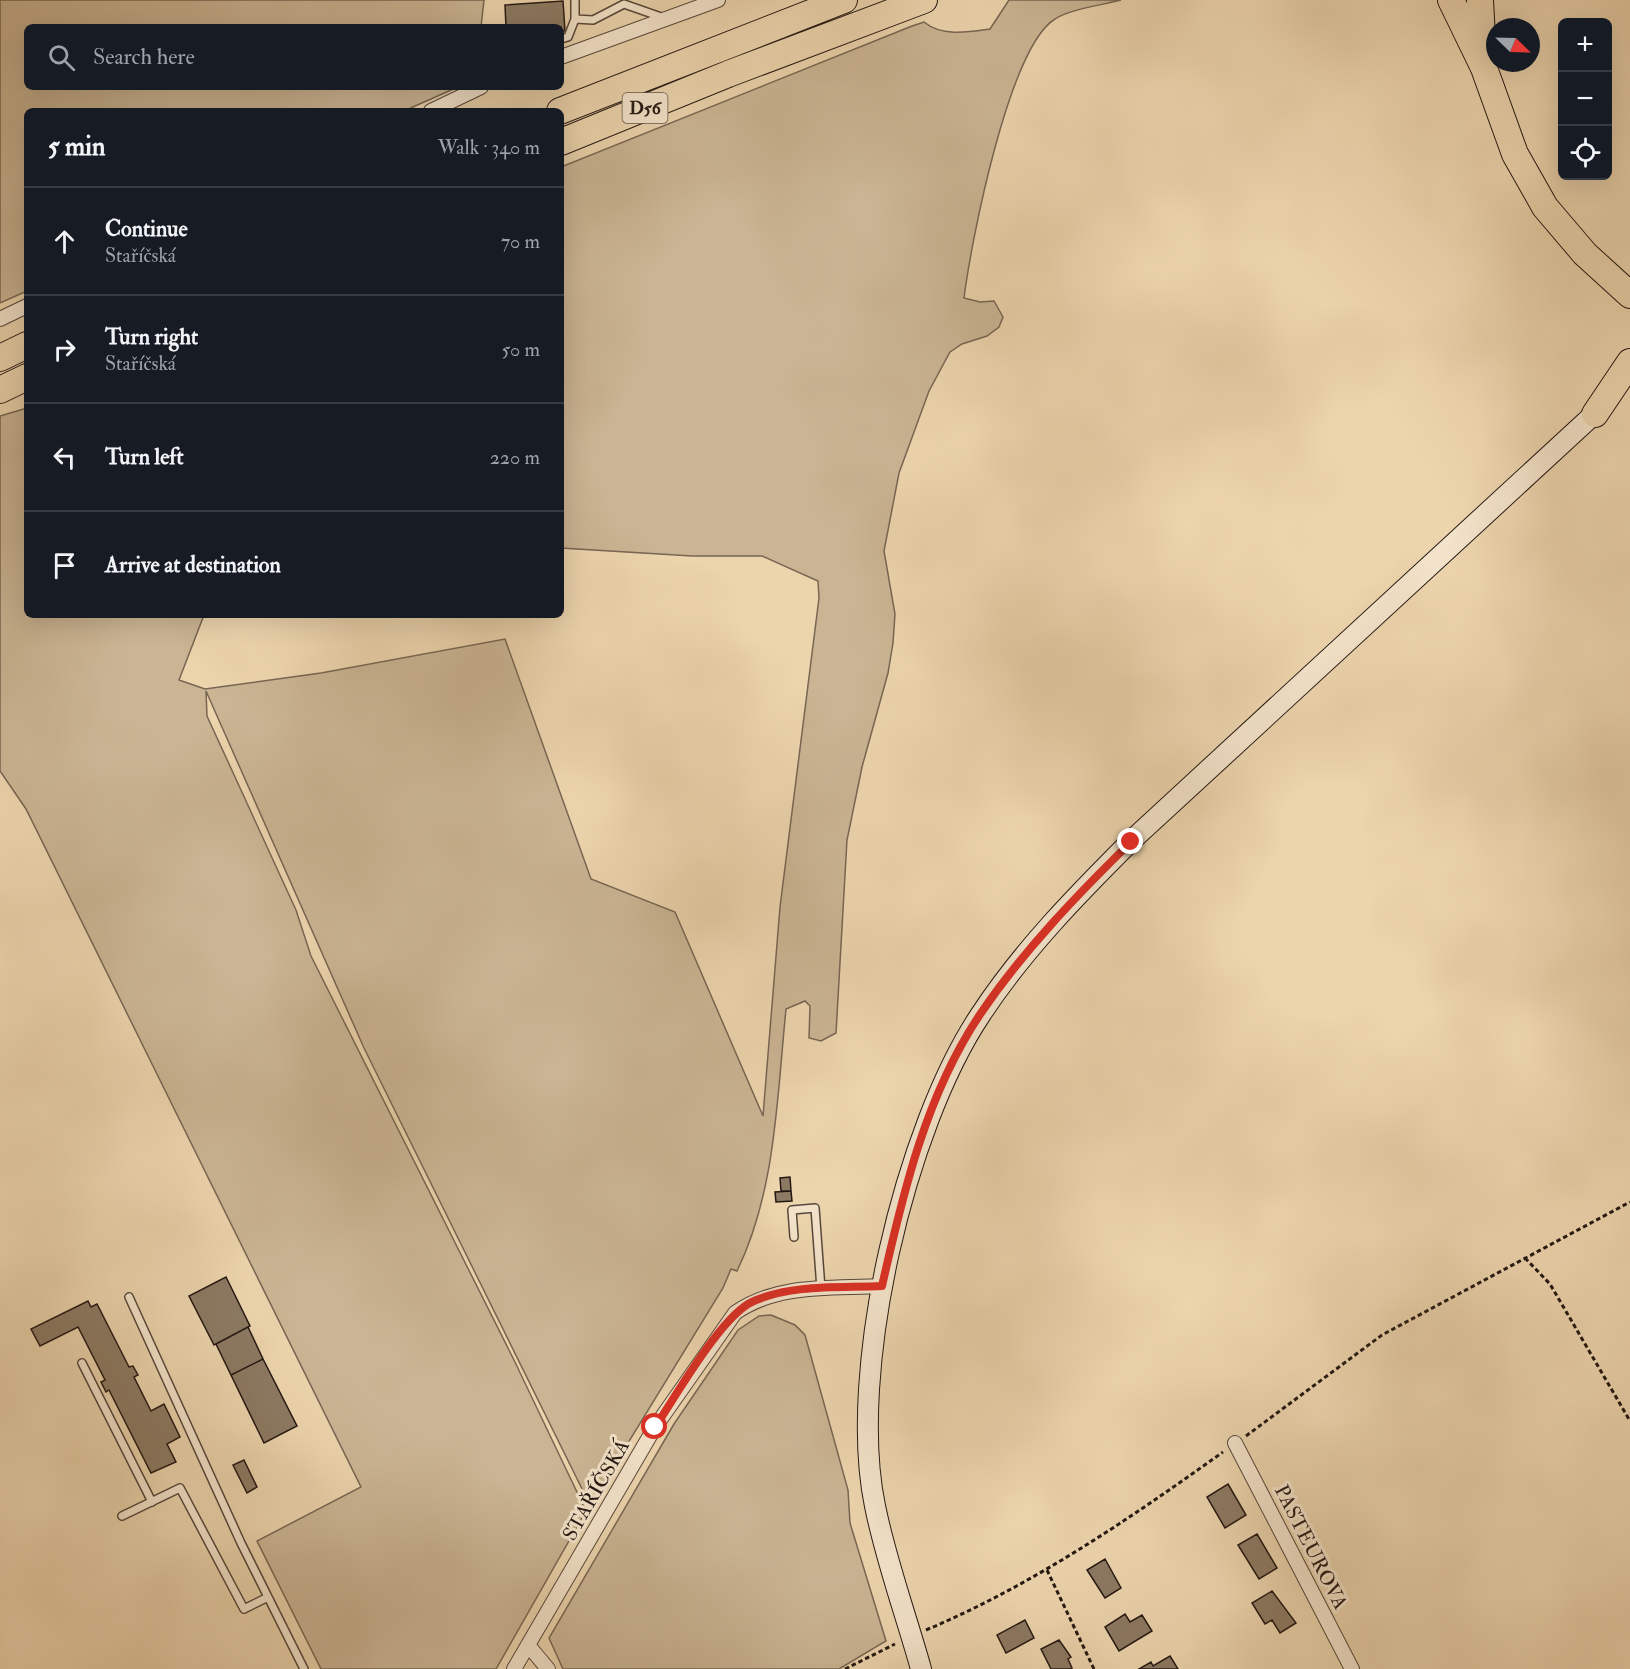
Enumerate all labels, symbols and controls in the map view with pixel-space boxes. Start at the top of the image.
north arrow [1486,18,1540,72]
map controls [1558,18,1612,180]
button: + [1558,18,1612,72]
search box [24,24,564,90]
icon: search [45,41,78,74]
text: Search here [93,43,195,71]
button: − [1558,72,1612,126]
road number: D56 [622,93,668,123]
button: locate [1558,126,1612,180]
text: 5 min [48,131,105,163]
text: Walk · 340 m [438,135,540,160]
text: Continue [105,215,188,243]
icon: ahead [48,225,81,258]
text: 70 m [501,229,540,254]
text: Staříčská [105,243,176,268]
text: Turn right [105,323,198,351]
icon: right [48,333,81,366]
text: 50 m [501,337,540,362]
text: Staříčská [105,351,176,376]
icon: left [48,441,81,474]
text: Turn left [105,443,184,471]
text: 220 m [490,445,540,470]
icon: arrive [48,549,81,582]
text: Arrive at destination [105,551,281,579]
route end [1117,828,1143,854]
route start [641,1413,667,1439]
street label: STAŘÍČSKÁ [556,1434,635,1545]
street label: PASTEUROVA [1269,1481,1353,1614]

